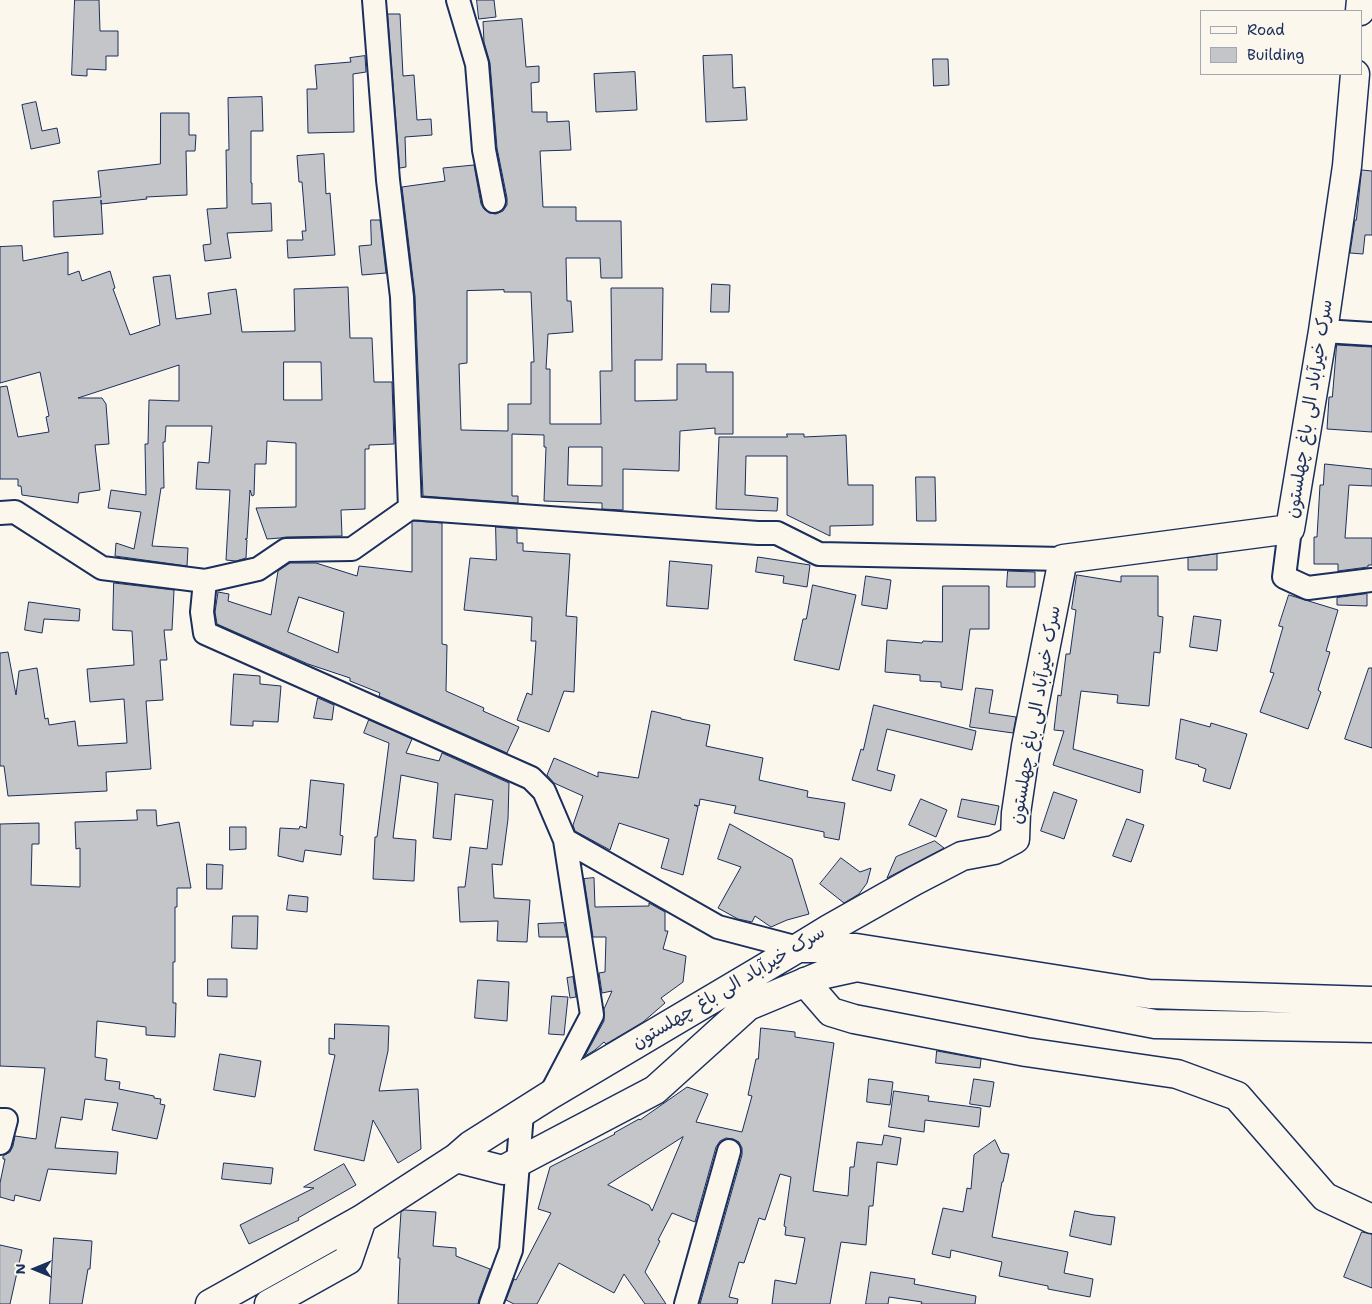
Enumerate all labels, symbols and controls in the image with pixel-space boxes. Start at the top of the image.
legend [1200,10,1362,75]
text: Road [1247,20,1285,40]
text: Building [1247,45,1304,65]
street label: سرک خیرآباد الی باغ چهلستون [1282,298,1338,520]
street label: سرک خیرآباد الی باغ چهلستون [1006,604,1066,826]
street label: سرک خیرآباد الی باغ چهلستون [629,922,829,1054]
north arrow [10,1244,60,1294]
text: N [11,1263,29,1275]

